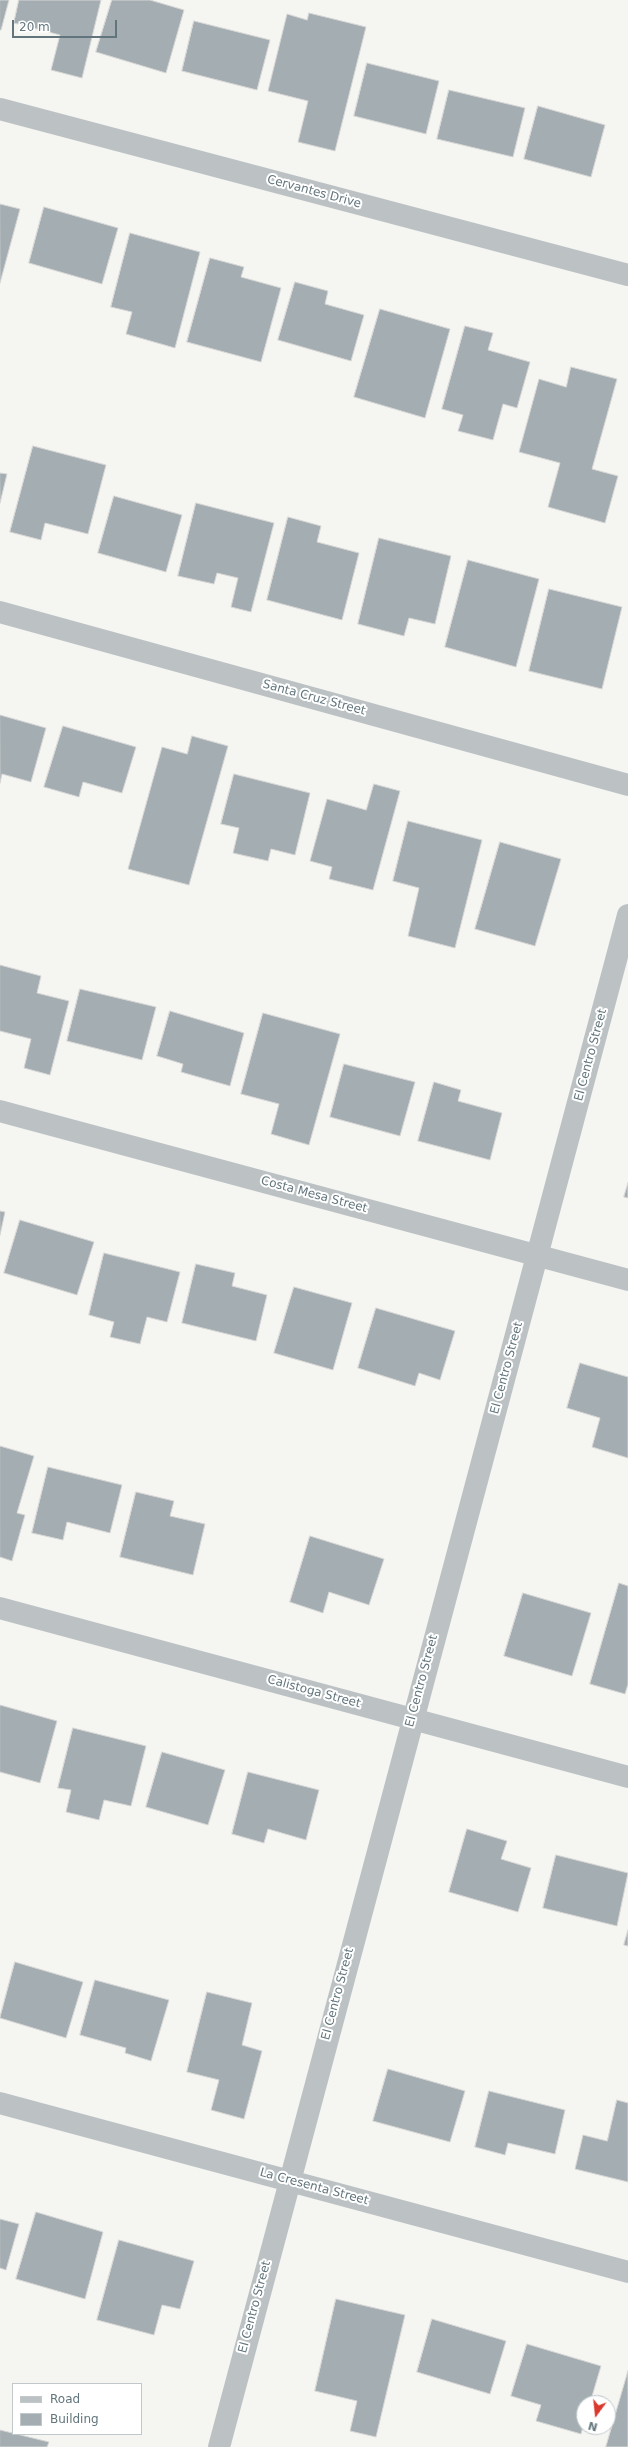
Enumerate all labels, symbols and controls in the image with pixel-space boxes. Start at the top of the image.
scale bar [14,12,119,38]
text: 20 m [19,20,50,34]
street label: Cervantes Drive [265,173,363,211]
street label: Santa Cruz Street [261,677,367,719]
street label: El Centro Street [572,1007,610,1103]
street label: Costa Mesa Street [259,1174,369,1216]
street label: El Centro Street [488,1320,526,1416]
street label: El Centro Street [403,1633,441,1729]
street label: Calistoga Street [266,1673,362,1711]
street label: El Centro Street [319,1946,357,2042]
street label: La Cresenta Street [258,2166,370,2208]
street label: El Centro Street [236,2259,274,2355]
legend [12,2383,142,2435]
text: Road [50,2392,80,2406]
north arrow [576,2395,616,2435]
text: Building [50,2412,99,2426]
text: N [587,2419,599,2434]

